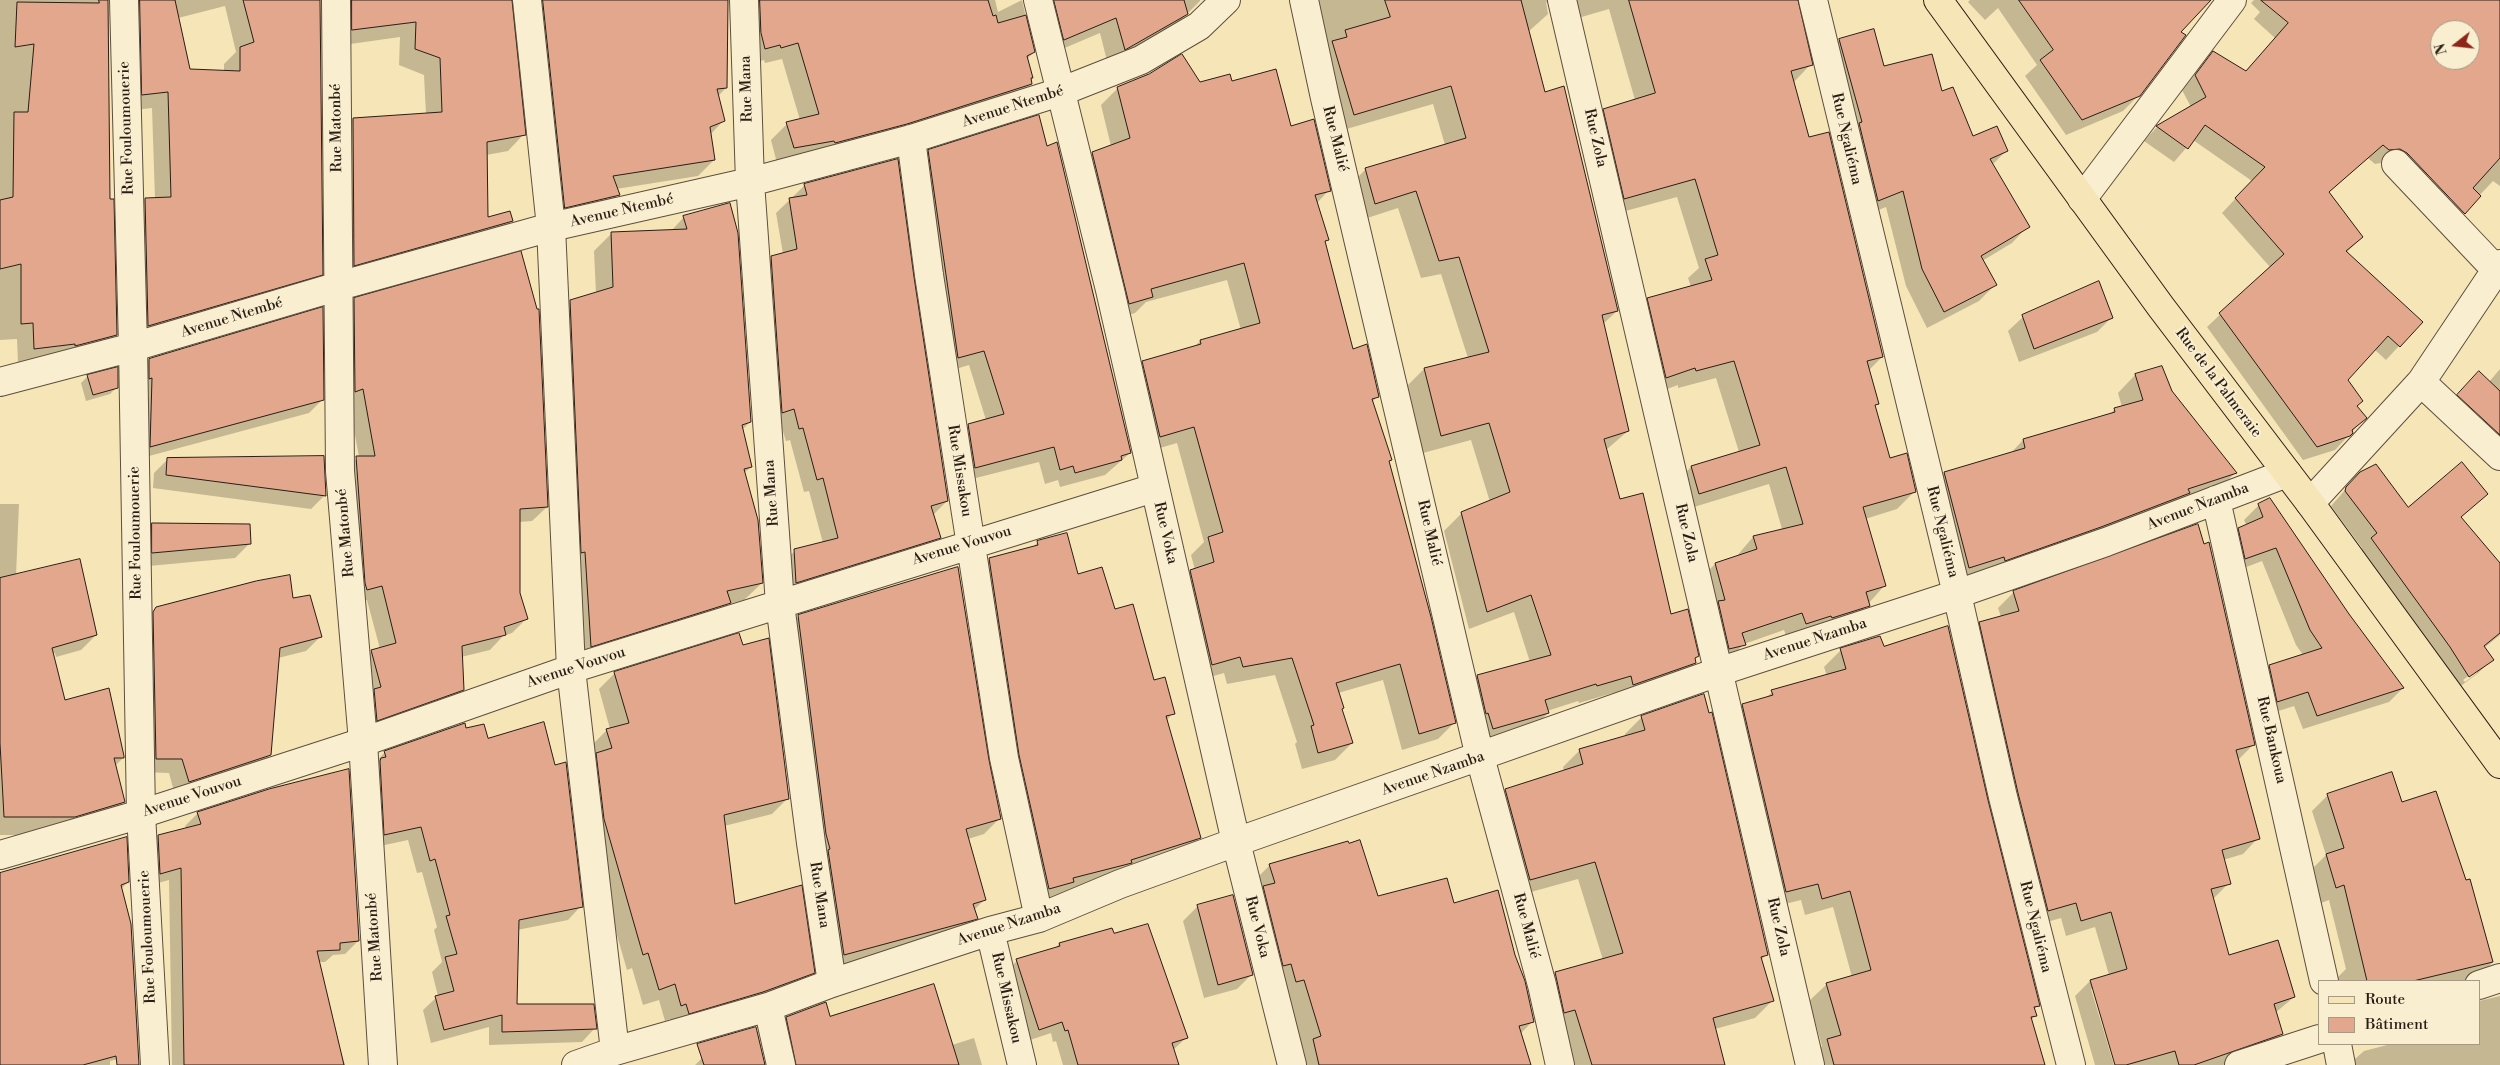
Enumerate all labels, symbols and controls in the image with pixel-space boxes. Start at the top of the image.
north arrow [2430,20,2480,70]
text: N [2431,41,2452,57]
street label: Rue Mana [737,55,757,123]
street label: Rue Fouloumouerie [116,61,138,195]
street label: Avenue Ntembé [960,82,1066,132]
street label: Rue Matonbé [327,83,347,173]
street label: Rue Ngaliéma [1827,91,1865,187]
street label: Rue Malié [1318,104,1352,174]
street label: Rue Zola [1580,107,1610,169]
street label: Avenue Ntembé [568,190,676,232]
street label: Avenue Ntembé [179,294,285,342]
street label: Rue de la Palmeraie [2171,325,2265,441]
street label: Rue Missakou [943,424,975,518]
street label: Rue Mana [761,459,783,527]
street label: Rue Fouloumouerie [126,466,146,600]
street label: Avenue Nzamba [2144,479,2252,535]
street label: Rue Ngaliéma [1922,484,1962,580]
street label: Rue Matonbé [333,488,359,578]
street label: Rue Malié [1413,498,1445,568]
street label: Rue Voka [1149,500,1181,566]
street label: Rue Zola [1671,502,1701,564]
street label: Avenue Vouvou [910,522,1014,570]
street label: Avenue Nzamba [1761,615,1869,665]
street label: Avenue Vouvou [524,644,628,692]
street label: Rue Bankoua [2252,695,2290,785]
street label: Avenue Nzamba [1379,748,1487,800]
street label: Avenue Vouvou [140,773,244,821]
street label: Rue Mana [805,861,833,929]
street label: Rue Fouloumouerie [136,870,160,1004]
street label: Rue Ngaliéma [2015,879,2055,975]
street label: Rue Malié [1509,891,1543,961]
street label: Rue Matonbé [363,892,387,982]
street label: Rue Voka [1241,894,1273,960]
street label: Rue Zola [1763,896,1793,958]
street label: Avenue Nzamba [955,900,1063,950]
street label: Rue Missakou [987,951,1025,1045]
legend [2318,980,2480,1045]
text: Route [2365,990,2405,1009]
text: Bâtiment [2365,1015,2428,1034]

